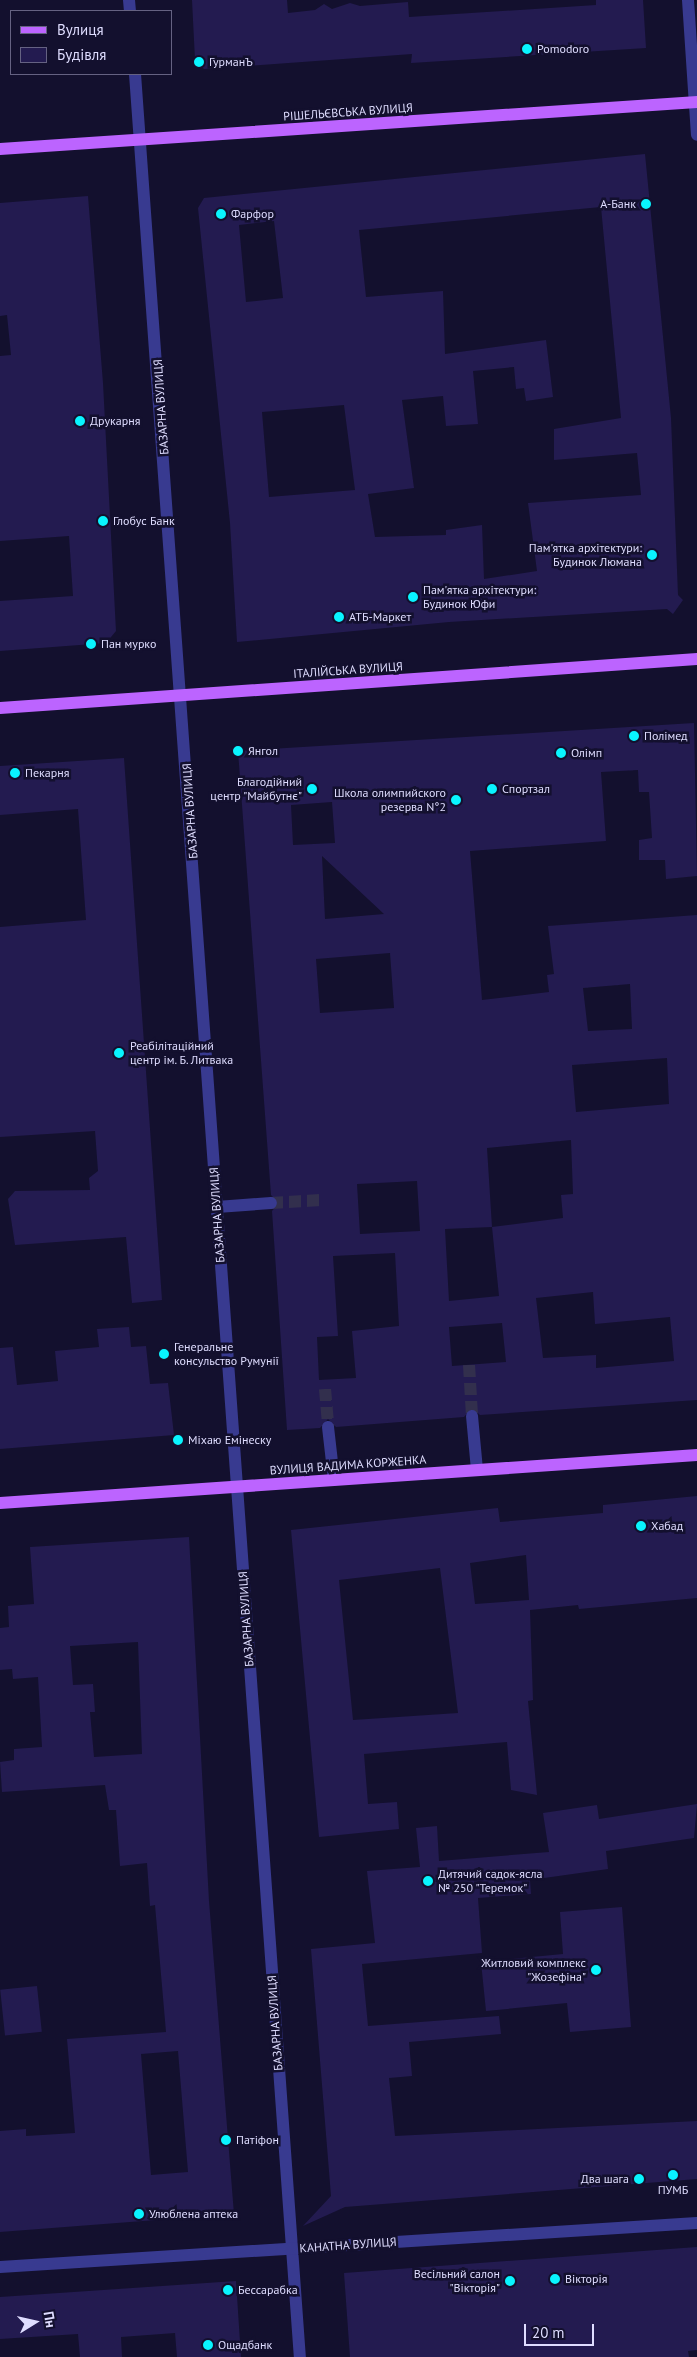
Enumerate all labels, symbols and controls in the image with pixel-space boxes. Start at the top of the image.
legend [10,10,172,75]
text: Вулиця [57,20,104,39]
place label: Pomodoro [537,42,589,56]
marker: Pomodoro [521,43,533,55]
text: Будівля [57,45,106,64]
place label: ГурманЪ [209,55,253,69]
marker: ГурманЪ [193,56,205,68]
street label: РІШЕЛЬЄВСЬКА ВУЛИЦЯ [283,100,413,124]
place label: А-Банк [600,197,636,211]
marker: А-Банк [640,198,652,210]
place label: Фарфор [231,207,274,221]
marker: Фарфор [215,208,227,220]
street label: БАЗАРНА ВУЛИЦЯ [150,359,172,455]
place label: Друкарня [90,414,140,428]
marker: Друкарня [74,415,86,427]
place label: Глобус Банк [113,514,175,528]
marker: Глобус Банк [97,515,109,527]
place label: Пам'ятка архітектури: Будинок Люмана [529,541,642,569]
marker: Пам'ятка архітектури: Будинок Люмана [646,549,658,561]
place label: Пам'ятка архітектури: Будинок Юфи [423,583,536,611]
marker: Пам'ятка архітектури: Будинок Юфи [407,591,419,603]
place label: АТБ-Маркет [349,610,411,624]
marker: АТБ-Маркет [333,611,345,623]
place label: Пан мурко [101,637,156,651]
marker: Пан мурко [85,638,97,650]
street label: ІТАЛІЙСЬКА ВУЛИЦЯ [292,659,404,681]
place label: Полімед [644,729,688,743]
marker: Полімед [628,730,640,742]
place label: Янгол [248,744,278,758]
marker: Янгол [232,745,244,757]
place label: Олімп [571,746,602,760]
marker: Олімп [555,747,567,759]
street label: БАЗАРНА ВУЛИЦЯ [179,763,201,859]
place label: Пекарня [25,766,69,780]
marker: Пекарня [9,767,21,779]
place label: Благодійний центр "Майбутнє" [210,775,302,803]
place label: Спортзал [502,782,550,796]
marker: Благодійний центр "Майбутнє" [306,783,318,795]
marker: Спортзал [486,783,498,795]
place label: Школа олимпийского резерва N°2 [334,786,446,814]
marker: Школа олимпийского резерва N°2 [450,794,462,806]
place label: Реабілітаційний центр ім. Б. Литвака [130,1039,235,1067]
marker: Реабілітаційний центр ім. Б. Литвака [112,1046,126,1060]
street label: БАЗАРНА ВУЛИЦЯ [206,1167,228,1263]
place label: Генеральне консульство Румунії [174,1340,279,1368]
marker: Генеральне консульство Румунії [158,1348,170,1360]
place label: Міхаю Емінеску [188,1433,271,1447]
marker: Міхаю Емінеску [172,1434,184,1446]
street label: ВУЛИЦЯ ВАДИМА КОРЖЕНКА [269,1452,427,1478]
place label: Хабад [651,1519,683,1533]
marker: Хабад [635,1520,647,1532]
street label: БАЗАРНА ВУЛИЦЯ [235,1571,257,1667]
place label: Дитячий садок-ясла № 250 "Теремок" [438,1867,542,1895]
marker: Дитячий садок-ясла № 250 "Теремок" [422,1875,434,1887]
place label: Житловий комплекс "Жозефіна" [481,1956,586,1984]
marker: Житловий комплекс "Жозефіна" [590,1964,602,1976]
street label: БАЗАРНА ВУЛИЦЯ [264,1975,286,2071]
place label: Патiфон [236,2133,279,2147]
marker: Патiфон [220,2134,232,2146]
marker: ПУМБ [667,2169,679,2181]
place label: Два шага [581,2172,629,2186]
marker: Два шага [633,2173,645,2185]
place label: ПУМБ [658,2183,688,2197]
place label: Улюблена аптека [149,2207,238,2221]
marker: Улюблена аптека [133,2208,145,2220]
street label: КАНАТНА ВУЛИЦЯ [299,2234,397,2256]
place label: Весільний салон "Вікторія" [414,2267,500,2295]
place label: Вікторія [565,2272,607,2286]
marker: Вікторія [549,2273,561,2285]
marker: Весільний салон "Вікторія" [504,2275,516,2287]
place label: Бессарабка [238,2283,298,2297]
marker: Бессарабка [222,2284,234,2296]
north arrow [10,2297,60,2347]
text: Пн [39,2310,60,2329]
scale bar [527,2314,597,2346]
text: 20 m [532,2323,565,2342]
place label: Ощадбанк [218,2338,272,2352]
marker: Ощадбанк [202,2339,214,2351]

